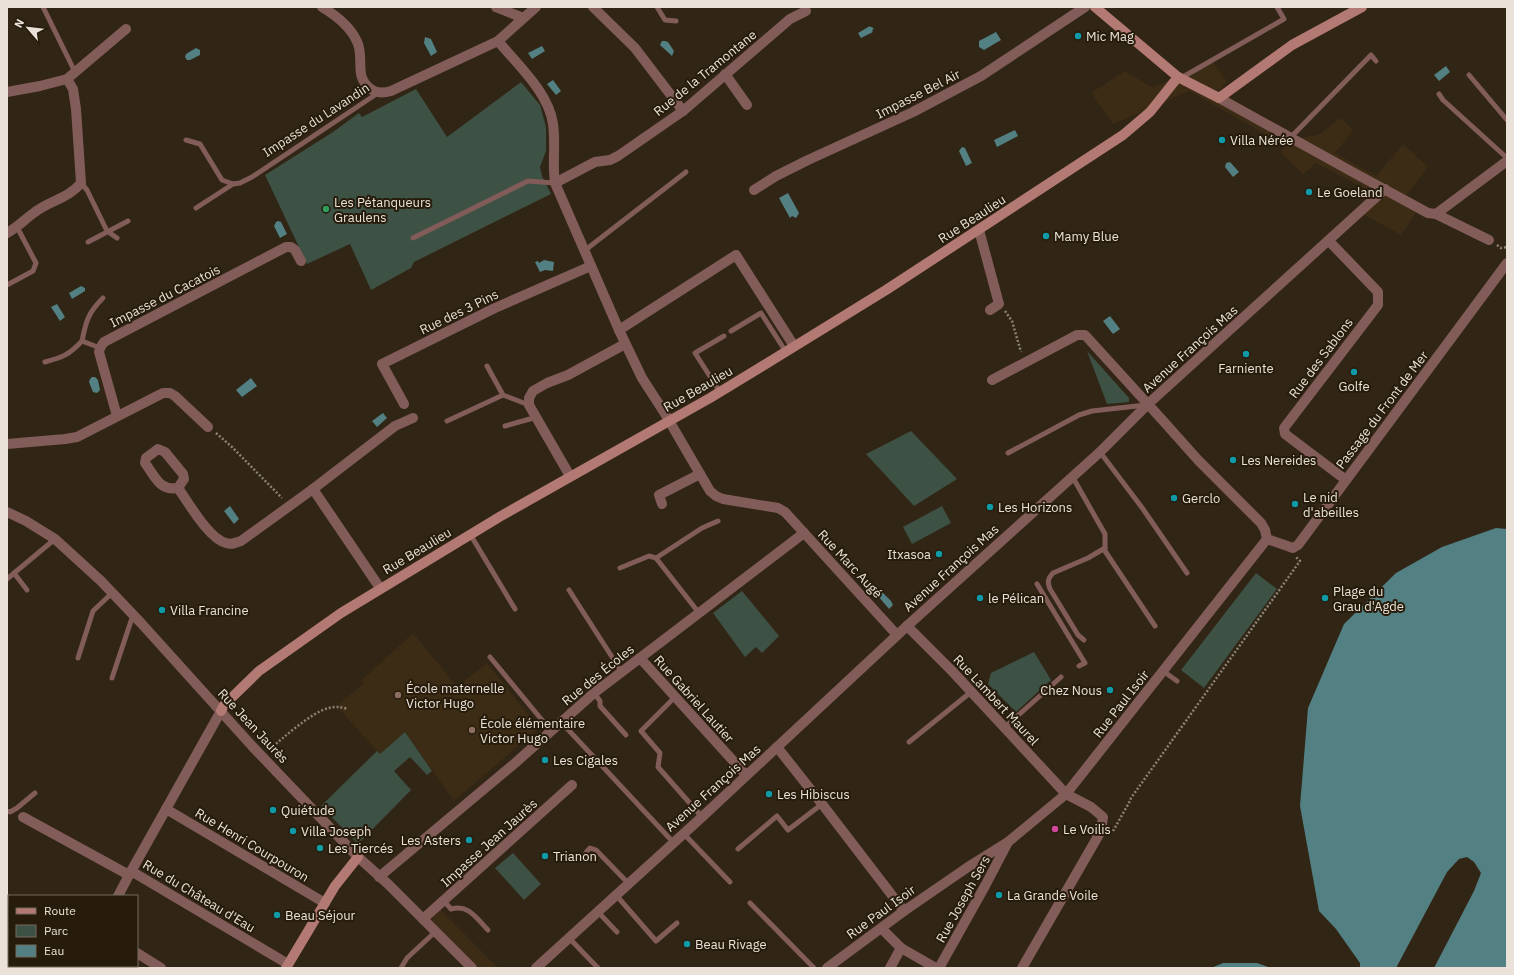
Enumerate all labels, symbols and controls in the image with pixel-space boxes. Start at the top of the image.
north arrow [8,8,48,48]
text: N [11,16,27,30]
street label: Rue de la Tramontane [650,26,760,120]
place label: Mic Mag [1086,28,1134,45]
marker: Mic Mag [1073,31,1083,41]
street label: Impasse Bel Air [873,65,963,123]
street label: Impasse du Lavandin [259,79,373,161]
place label: Villa Nérée [1230,132,1294,149]
marker: Villa Nérée [1217,135,1227,145]
place label: Le Goeland [1317,184,1382,201]
marker: Le Goeland [1304,187,1314,197]
street label: Rue Beaulieu [935,191,1009,247]
place label: Les Pétanqueurs Graulens [334,194,431,226]
marker: Les Pétanqueurs Graulens [321,204,331,214]
place label: Mamy Blue [1054,228,1119,245]
marker: Mamy Blue [1041,231,1051,241]
street label: Impasse du Cacatois [107,261,223,331]
street label: Rue des 3 Pins [417,286,501,338]
street label: Avenue François Mas [1139,302,1241,396]
street label: Rue des Sablons [1285,314,1357,402]
street label: Passage du Front de Mer [1332,347,1432,472]
marker: Farniente [1241,349,1251,359]
place label: Farniente [1218,360,1274,377]
street label: Rue Beaulieu [660,362,736,416]
marker: Golfe [1349,367,1359,377]
place label: Golfe [1338,378,1370,395]
place label: Les Nereides [1241,452,1316,469]
marker: Les Nereides [1228,455,1238,465]
place label: Le nid d'abeilles [1303,489,1359,521]
place label: Gerclo [1182,490,1220,507]
marker: Gerclo [1169,493,1179,503]
place label: Les Horizons [998,499,1072,516]
marker: Le nid d'abeilles [1290,499,1300,509]
marker: Les Horizons [985,502,995,512]
street label: Avenue François Mas [900,521,1002,615]
street label: Rue Beaulieu [380,524,454,578]
street label: Rue Marc Augé [814,526,886,602]
place label: Itxasoa [887,546,931,563]
marker: Itxasoa [934,549,944,559]
place label: Plage du Grau d'Agde [1333,583,1404,615]
place label: le Pélican [988,590,1044,607]
marker: le Pélican [975,593,985,603]
marker: Plage du Grau d'Agde [1320,593,1330,603]
place label: Villa Francine [170,602,249,619]
marker: Villa Francine [157,605,167,615]
street label: Rue des Écoles [558,641,638,709]
street label: Rue Lambert Maurel [950,651,1043,749]
street label: Rue Gabriel Lautier [650,652,738,746]
street label: Rue Paul Isoir [1089,667,1153,741]
place label: École maternelle Victor Hugo [406,680,504,712]
place label: Chez Nous [1040,682,1102,699]
street label: Rue Jean Jaurès [214,685,292,767]
marker: Chez Nous [1105,685,1115,695]
marker: École maternelle Victor Hugo [393,690,403,700]
place label: École élémentaire Victor Hugo [480,715,585,747]
marker: École élémentaire Victor Hugo [467,725,477,735]
street label: Avenue François Mas [662,741,764,835]
place label: Les Cigales [553,752,618,769]
marker: Les Cigales [540,755,550,765]
place label: Les Hibiscus [777,786,850,803]
marker: Les Hibiscus [764,789,774,799]
street label: Impasse Jean Jaurès [437,795,541,891]
place label: Quiétude [281,802,335,819]
street label: Rue Henri Courpouron [192,804,312,886]
marker: Quiétude [268,805,278,815]
place label: Le Voilis [1063,821,1111,838]
place label: Villa Joseph [301,823,372,840]
marker: Le Voilis [1050,824,1060,834]
marker: Villa Joseph [288,826,298,836]
place label: Les Asters [401,832,461,849]
marker: Les Asters [464,835,474,845]
place label: Les Tiercés [328,840,393,857]
marker: Les Tiercés [315,843,325,853]
place label: Trianon [553,848,597,865]
marker: Trianon [540,851,550,861]
street label: Rue Joseph Sers [932,852,994,946]
street label: Rue du Château d'Eau [140,856,258,936]
street label: Rue Paul Isoir [843,881,919,943]
place label: La Grande Voile [1007,887,1098,904]
marker: La Grande Voile [994,890,1004,900]
legend [8,895,138,967]
text: Route [44,903,76,918]
place label: Beau Séjour [285,907,356,924]
marker: Beau Séjour [272,910,282,920]
text: Parc [44,923,68,938]
place label: Beau Rivage [695,936,767,953]
marker: Beau Rivage [682,939,692,949]
text: Eau [44,943,64,958]

